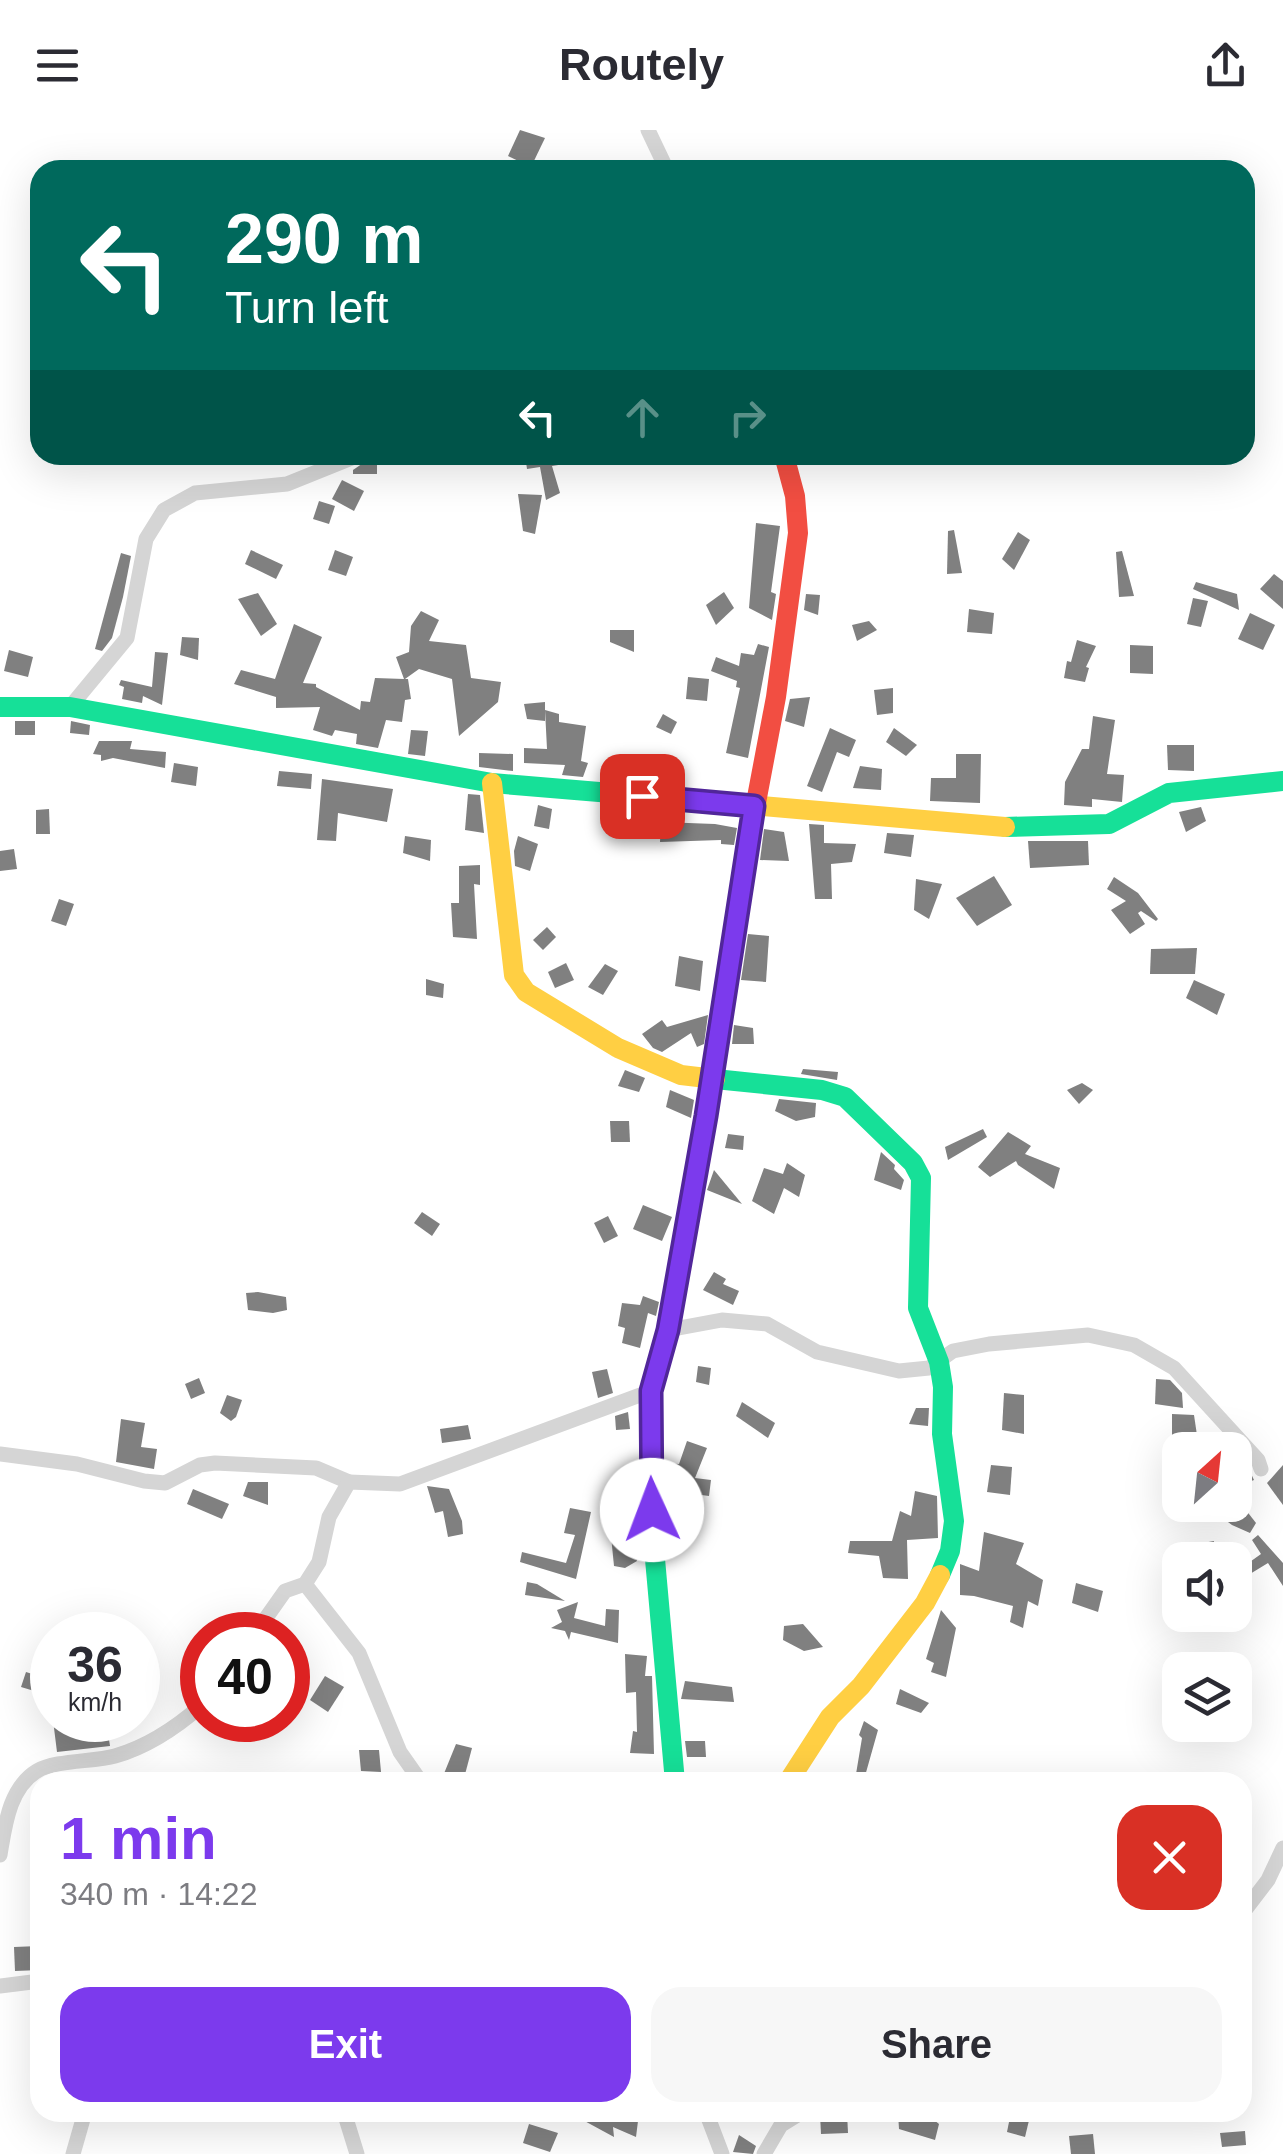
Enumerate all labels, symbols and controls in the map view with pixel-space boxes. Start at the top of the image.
icon: menu [30,38,85,93]
icon: share [1198,38,1253,93]
text: Routely [559,39,724,90]
icon: left [60,200,190,330]
text: 290 m [225,200,423,278]
text: Turn left [225,282,388,333]
icon: left [510,390,565,445]
icon: ahead [615,390,670,445]
icon: right [720,390,775,445]
pin [600,754,685,839]
icon: arrive [615,769,670,824]
north arrow [1162,1432,1252,1522]
map controls [1162,1432,1252,1742]
position arrow [600,1458,704,1562]
button: sound [1162,1542,1252,1632]
speed limit sign: 40 [180,1612,310,1742]
text: 36 [67,1637,123,1693]
button: layers [1162,1652,1252,1742]
text: km/h [68,1688,122,1716]
text: 1 min [60,1805,217,1872]
button: close [1117,1805,1222,1910]
text: 340 m · 14:22 [60,1876,257,1912]
button: Exit [60,1987,631,2102]
button: Share [651,1987,1222,2102]

